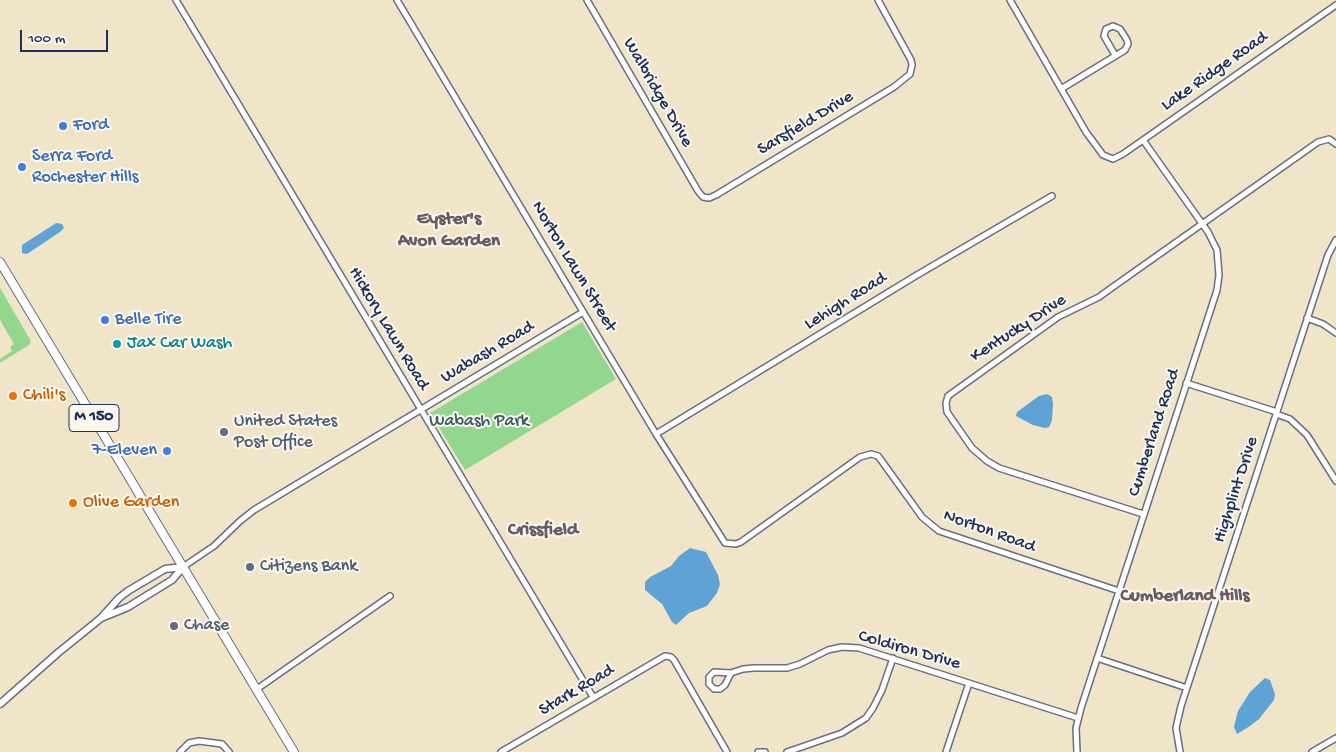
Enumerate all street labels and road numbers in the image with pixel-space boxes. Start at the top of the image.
street label: Lake Ridge Road [1158,27,1272,117]
street label: Walbridge Drive [617,35,697,151]
street label: Sarsfield Drive [754,87,858,161]
street label: Norton Lawn Street [526,198,620,336]
street label: Hickory Lawn Road [343,264,433,394]
street label: Lehigh Road [801,268,891,336]
street label: Kentucky Drive [967,290,1071,368]
street label: Wabash Road [438,317,538,389]
street label: Cumberland Road [1124,367,1186,499]
road number: M 150 [69,404,119,432]
street label: Highplint Drive [1210,434,1264,546]
street label: Norton Road [940,505,1038,559]
street label: Coldiron Drive [855,626,963,676]
street label: Stark Road [536,660,618,722]

